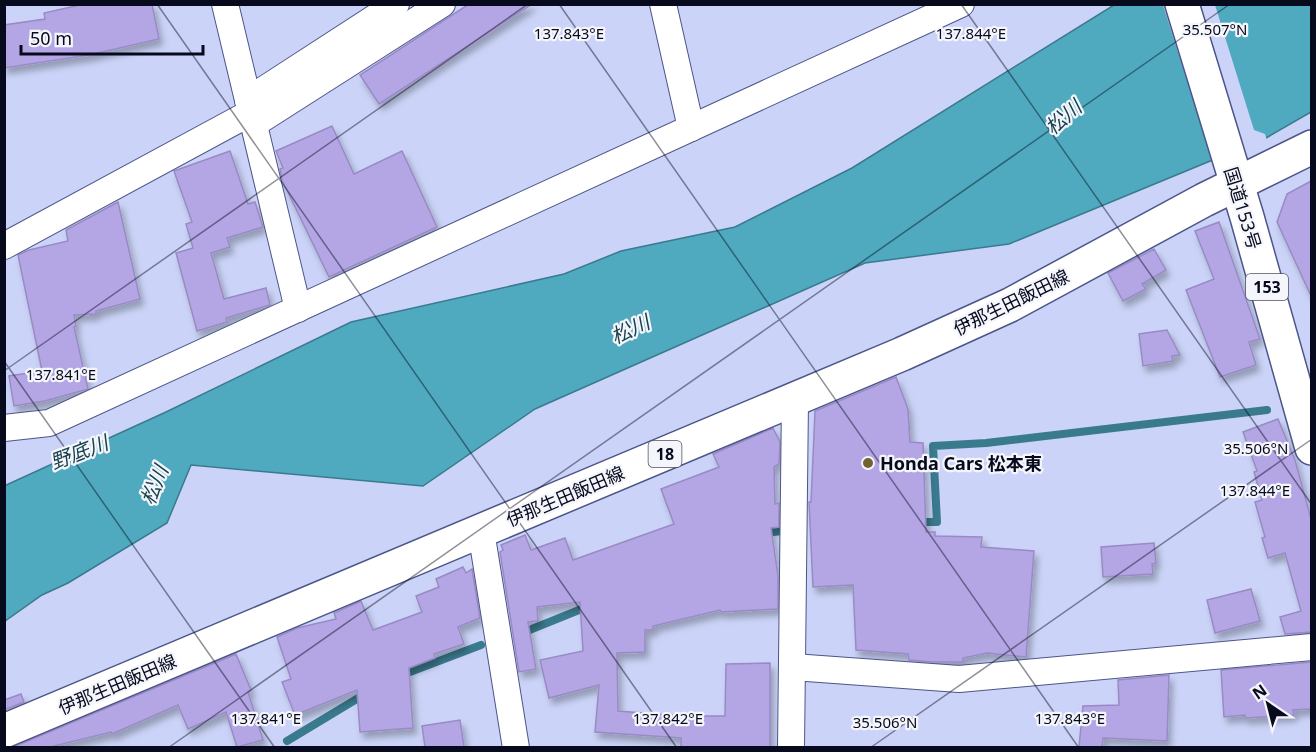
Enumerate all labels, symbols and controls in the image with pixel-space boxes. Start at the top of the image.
scale bar [21,18,202,56]
text: 35.507°N [1183,19,1247,39]
text: 137.843°E [534,23,604,43]
text: 137.844°E [936,23,1006,43]
text: 50 m [30,26,72,50]
water label: 松川 [1039,92,1088,140]
street label: 国道153号 [1219,164,1267,252]
street label: 伊那生田飯田線 [949,264,1073,340]
road number: 153 [1246,274,1288,300]
water label: 松川 [606,307,656,350]
text: 137.841°E [26,364,96,384]
water label: 野底川 [46,428,114,475]
text: 35.506°N [1224,438,1288,458]
road number: 18 [648,441,682,467]
place label: Honda Cars 松本東 [880,451,1042,475]
marker: Honda Cars 松本東 [861,456,875,470]
water label: 松川 [134,460,175,509]
street label: 伊那生田飯田線 [502,460,628,532]
text: 137.844°E [1220,480,1290,500]
street label: 伊那生田飯田線 [54,648,180,720]
north arrow [1238,674,1298,734]
text: N [1248,679,1271,704]
text: 137.841°E [231,708,301,728]
text: 137.842°E [633,708,703,728]
text: 137.843°E [1035,708,1105,728]
text: 35.506°N [853,712,917,732]

